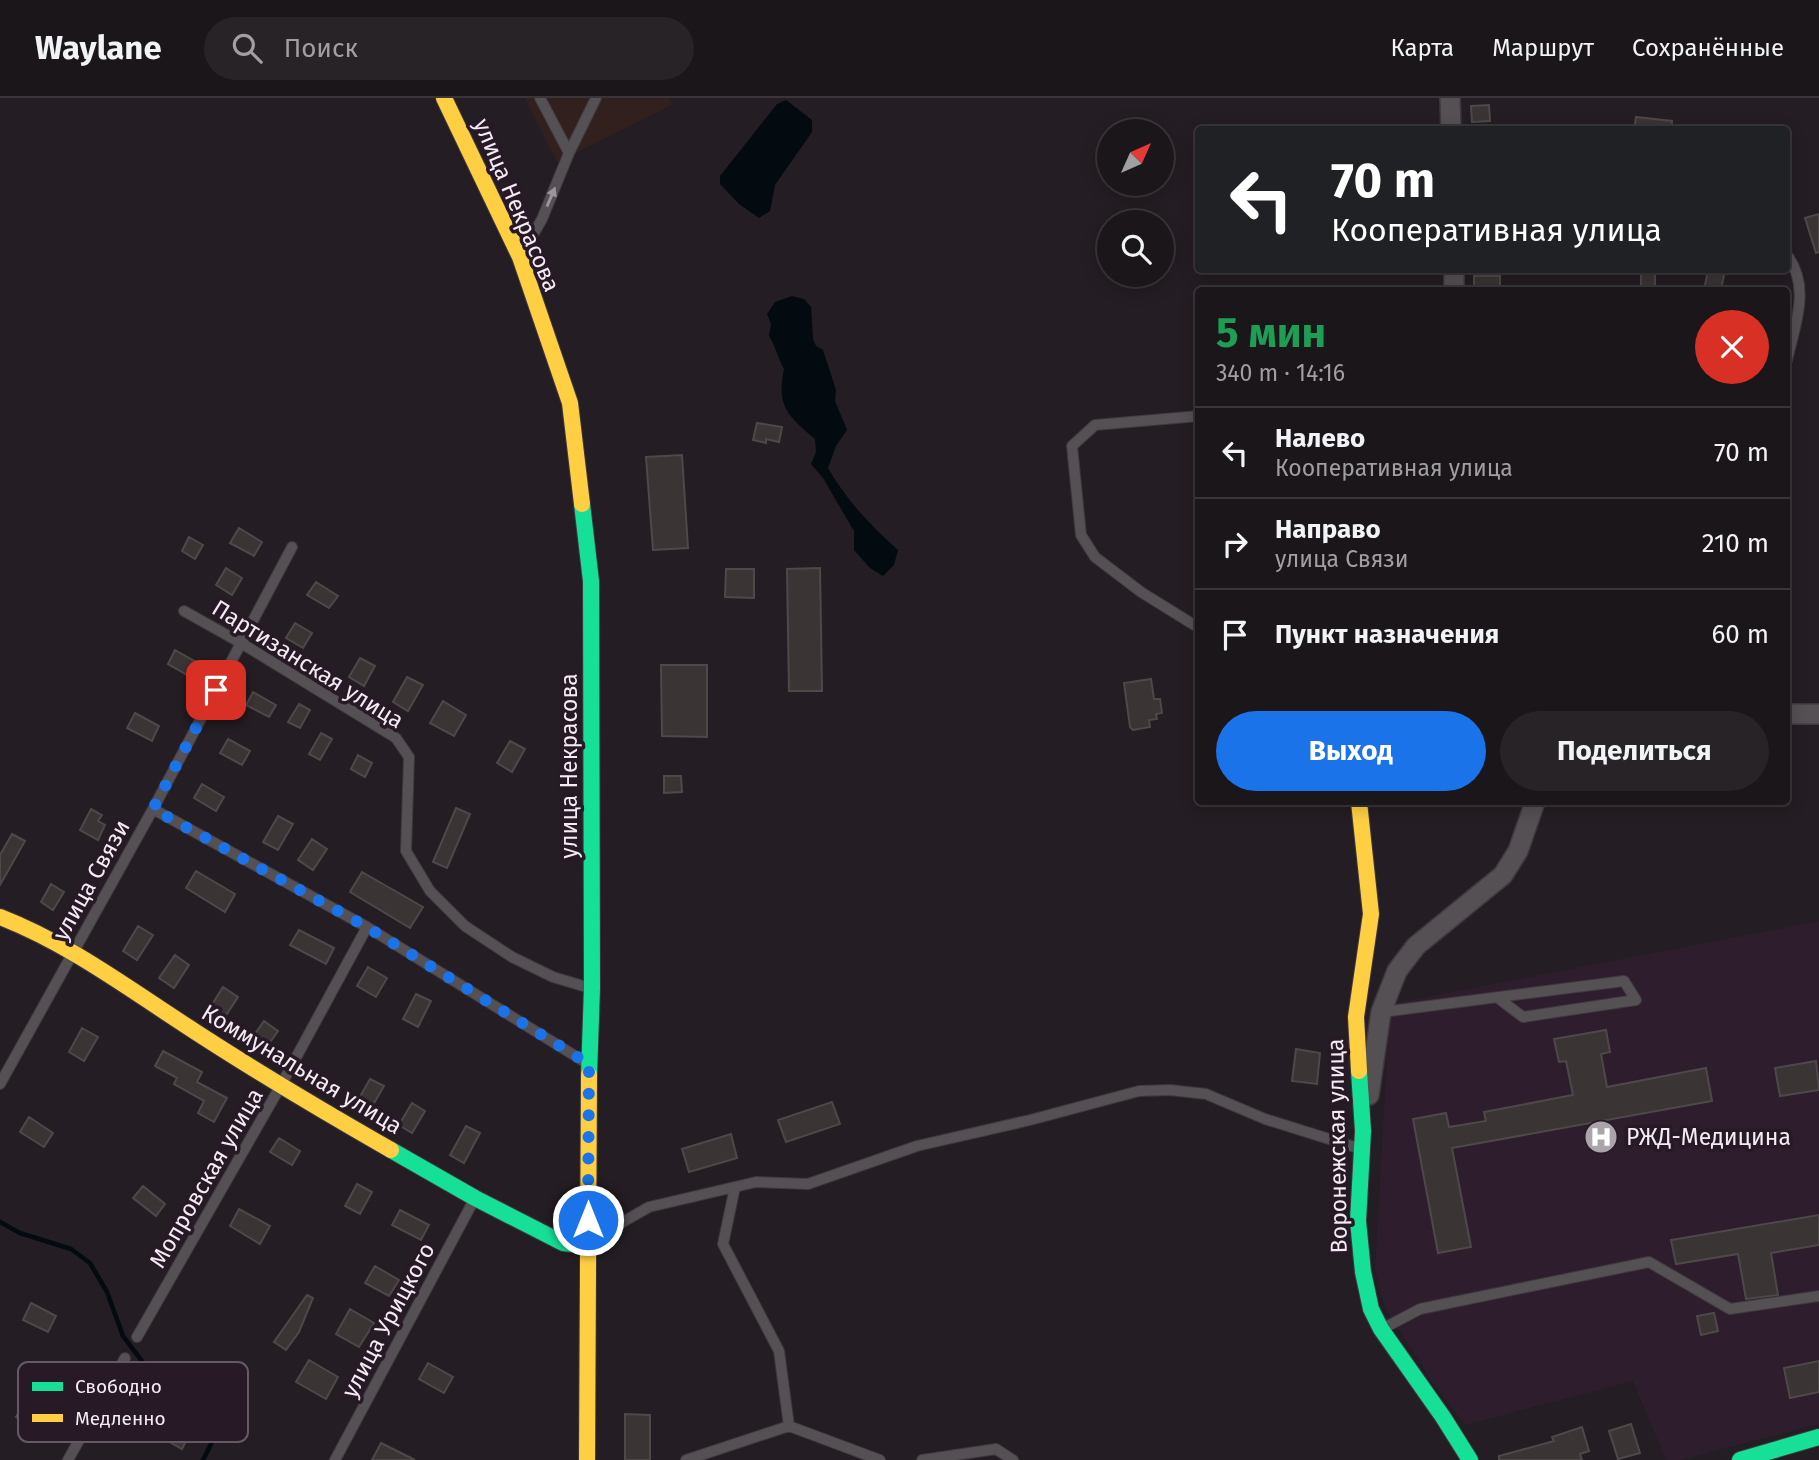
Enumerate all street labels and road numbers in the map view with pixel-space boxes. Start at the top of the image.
street label: улица Некрасова [468,114,566,296]
street label: Партизанская улица [207,594,409,734]
street label: улица Некрасова [555,673,583,859]
street label: улица Связи [46,815,136,945]
street label: Коммунальная улица [197,998,407,1140]
street label: Воронежская улица [1321,1038,1353,1254]
street label: Мопровская улица [143,1083,269,1273]
street label: улица Урицкого [335,1238,441,1402]

